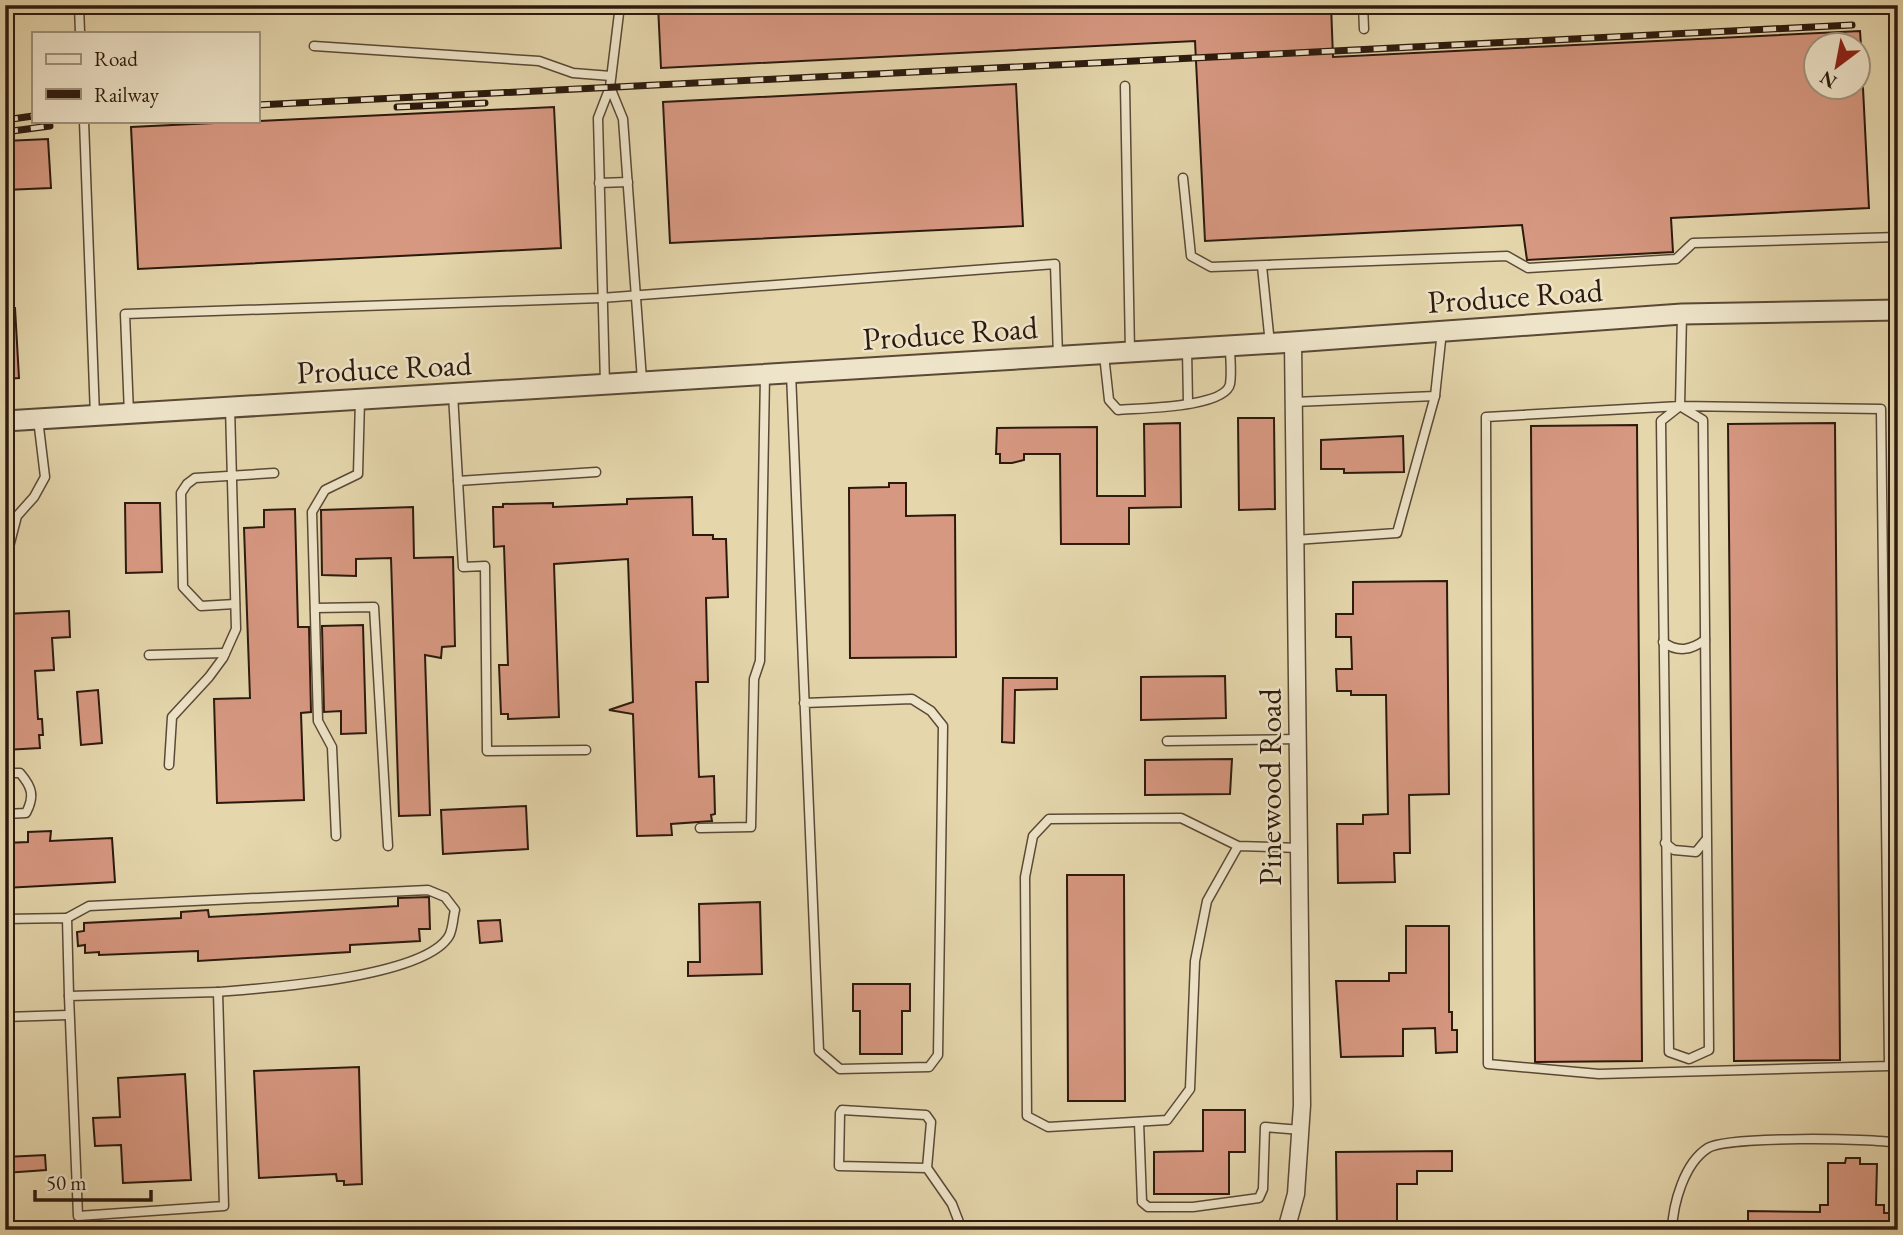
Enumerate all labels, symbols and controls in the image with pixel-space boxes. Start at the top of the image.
legend [32,32,259,122]
north arrow [1801,32,1871,102]
text: Road [94,45,138,72]
text: N [1815,65,1841,95]
text: Railway [94,81,160,108]
street label: Produce Road [1426,269,1605,323]
street label: Produce Road [861,306,1040,360]
street label: Produce Road [295,342,474,394]
street label: Pinewood Road [1249,688,1291,886]
scale bar [35,1158,150,1202]
text: 50 m [46,1169,87,1196]

